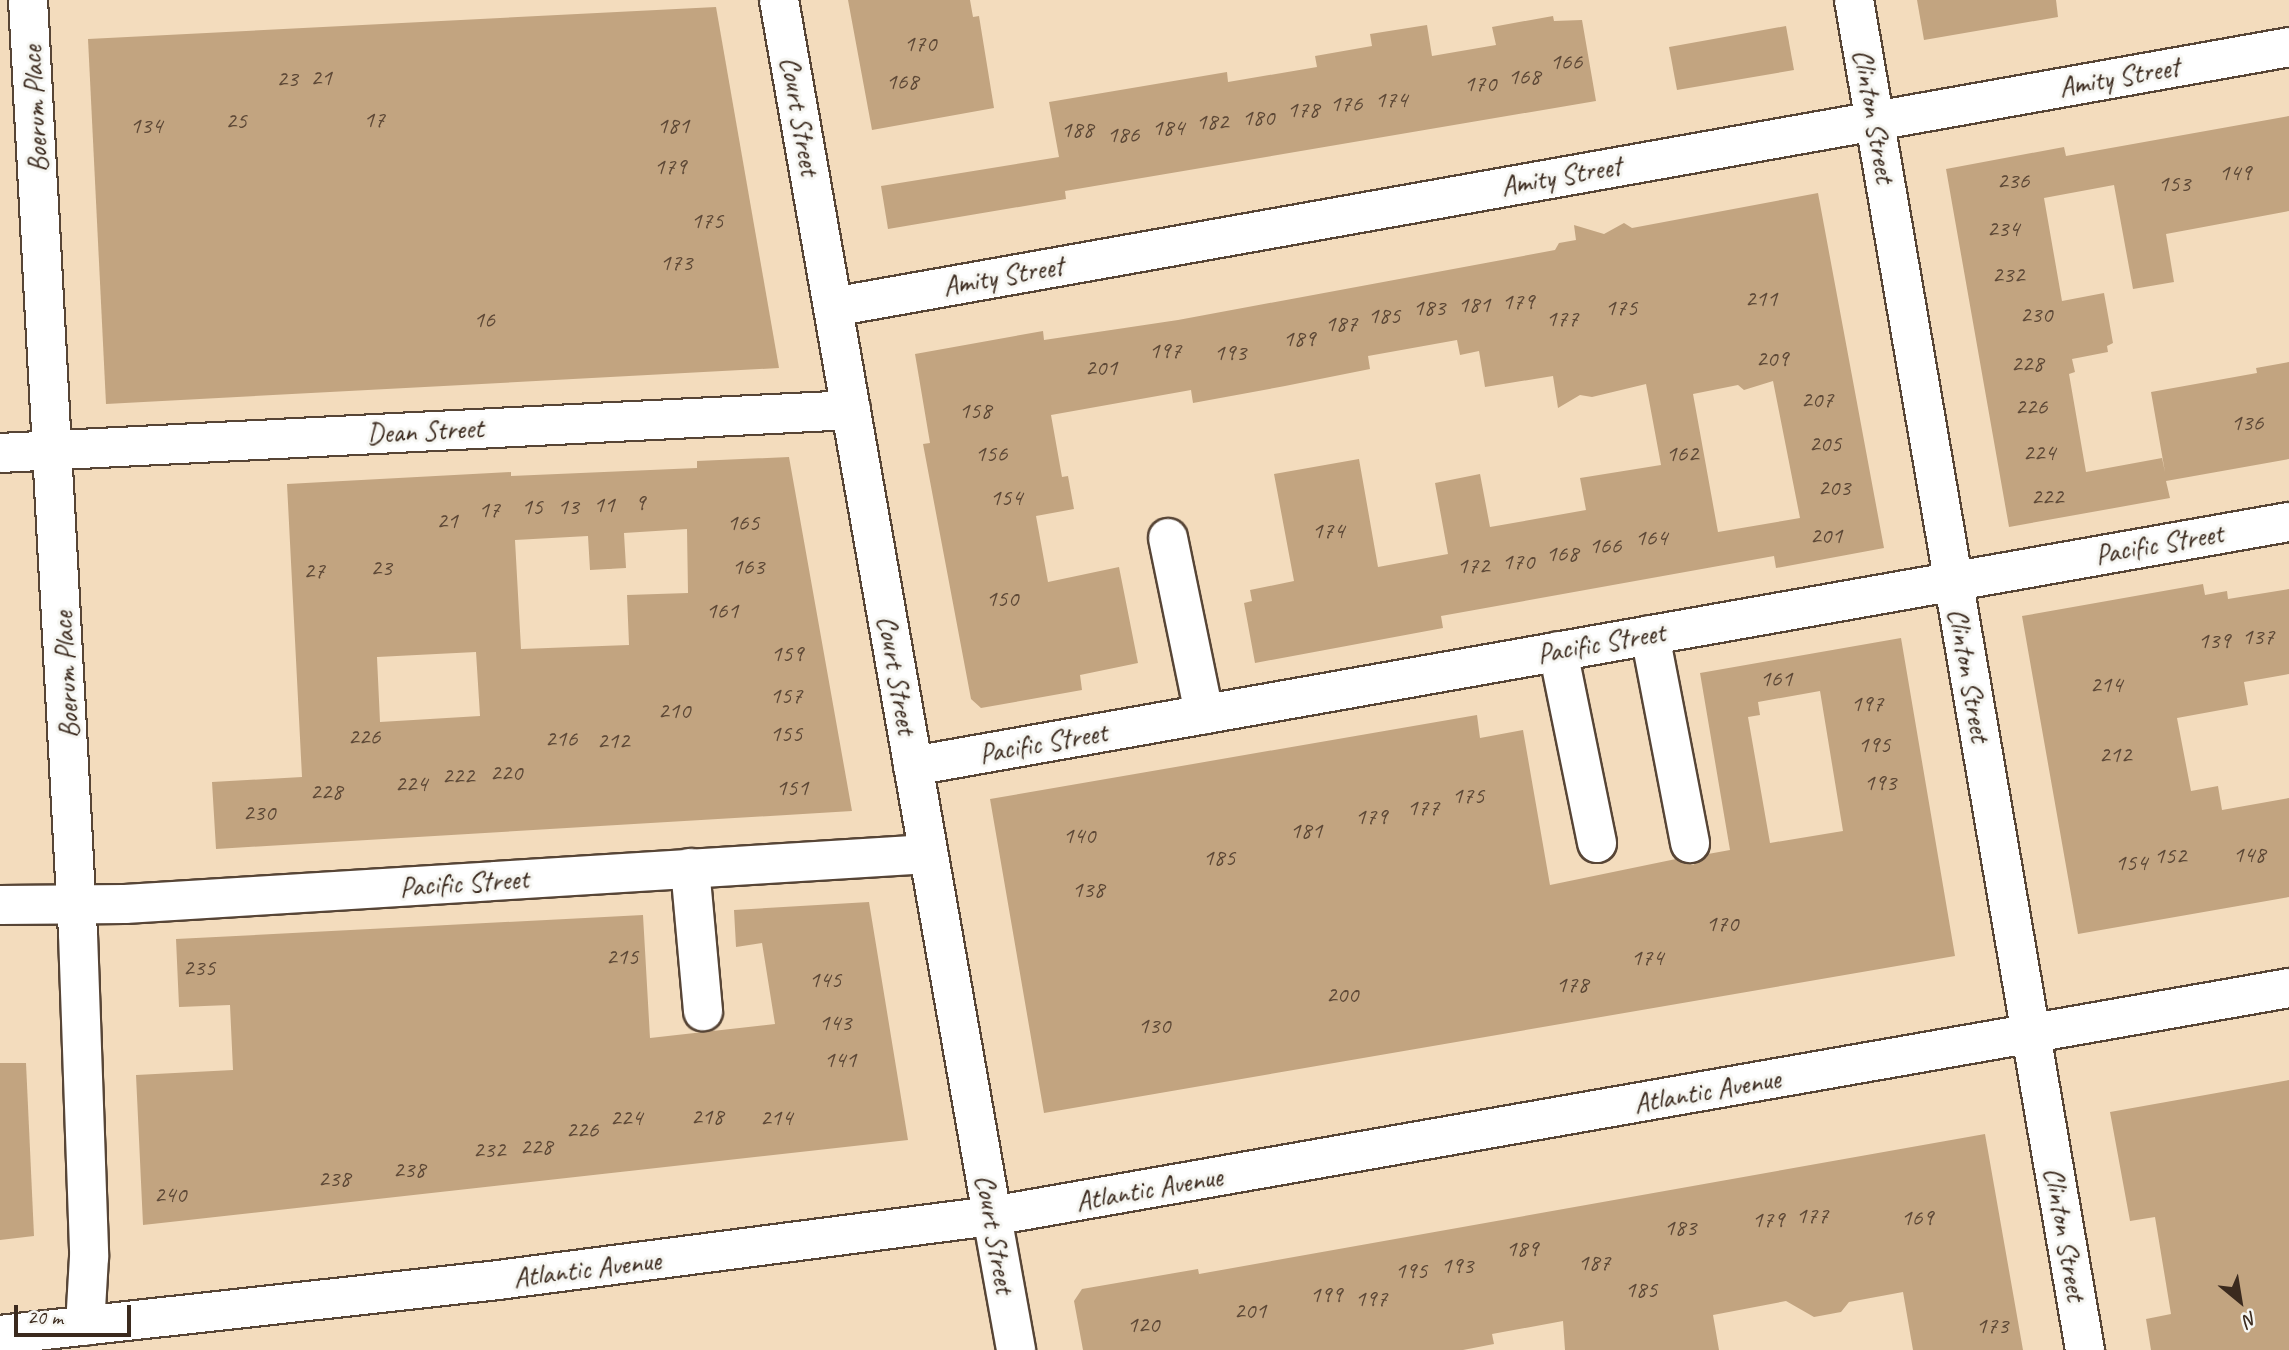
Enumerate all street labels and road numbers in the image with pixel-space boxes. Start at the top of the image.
street label: Boerum Place [15,45,55,173]
street label: Clinton Street [1846,46,1902,186]
street label: Amity Street [2056,50,2182,104]
street label: Court Street [773,54,827,178]
street label: Amity Street [1498,149,1624,203]
street label: Amity Street [940,249,1066,303]
street label: Dean Street [366,411,484,451]
street label: Pacific Street [2092,516,2226,572]
street label: Clinton Street [1941,605,1997,745]
street label: Boerum Place [46,611,86,739]
street label: Court Street [870,613,924,737]
street label: Pacific Street [1534,615,1668,671]
street label: Pacific Street [976,715,1110,771]
street label: Pacific Street [398,862,530,904]
street label: Atlantic Avenue [1631,1062,1783,1120]
street label: Atlantic Avenue [1073,1160,1225,1218]
street label: Clinton Street [2037,1164,2093,1304]
street label: Court Street [968,1172,1022,1296]
street label: Atlantic Avenue [511,1243,663,1295]

